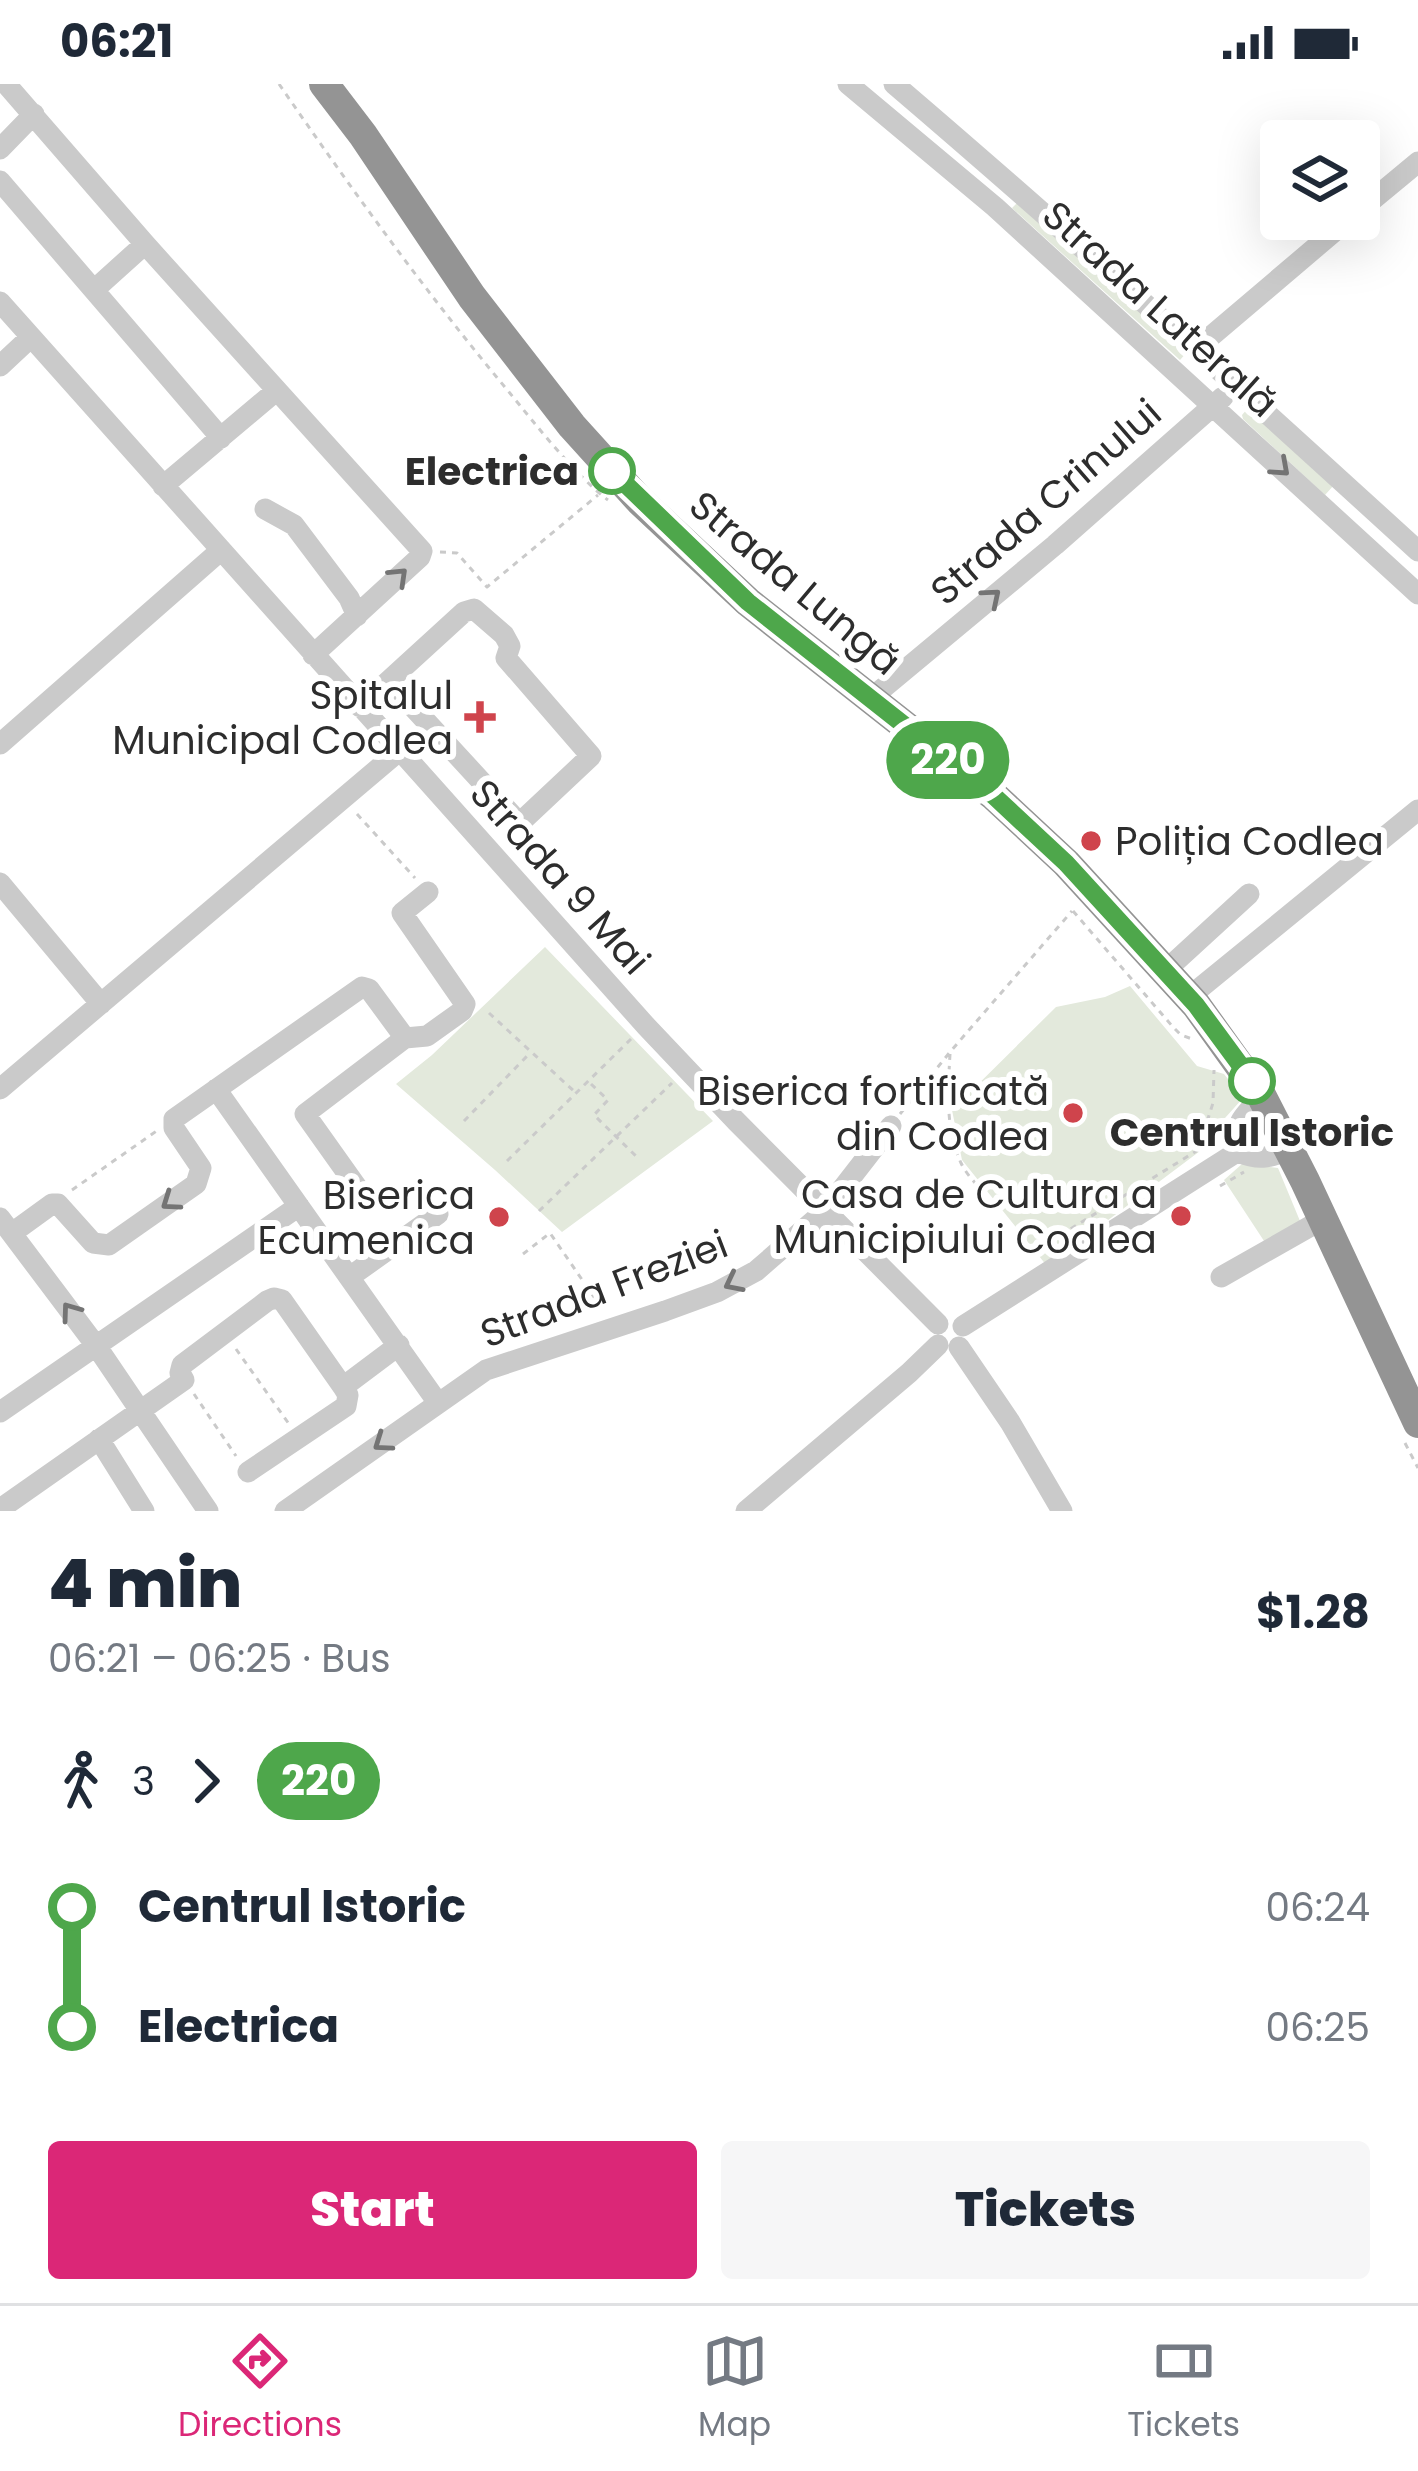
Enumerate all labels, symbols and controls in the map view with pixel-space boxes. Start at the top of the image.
text: 06:21 [60,10,173,73]
map controls [1260,120,1380,240]
button: layers [1260,120,1380,240]
street label: Strada Laterală [1030,188,1290,430]
street label: Strada Crinului [919,386,1173,618]
place label: Electrica [405,444,579,499]
marker: Electrica [590,449,634,493]
one-way arrow [1267,454,1288,475]
street label: Strada Lungă [677,478,913,688]
one-way arrow [386,569,407,591]
one-way arrow [978,589,1000,611]
place label: Spitalul Municipal Codlea [112,668,453,768]
marker: Spitalul Municipal Codlea [464,701,496,733]
line badge: 220 [879,721,1017,799]
text: 220 [910,730,986,789]
street label: Strada 9 Mai [457,767,663,987]
place label: Poliția Codlea [1115,814,1384,869]
marker: Poliția Codlea [1078,828,1104,854]
marker: Centrul Istoric [1230,1059,1274,1103]
place label: Biserica fortificată din Codlea [697,1064,1049,1164]
marker: Biserica fortificată din Codlea [1060,1100,1086,1126]
place label: Centrul Istoric [1110,1105,1394,1160]
place label: Casa de Cultura a Municipiului Codlea [774,1167,1157,1267]
place label: Biserica Ecumenica [257,1168,475,1268]
one-way arrow [161,1188,183,1210]
marker: Casa de Cultura a Municipiului Codlea [1168,1203,1194,1229]
marker: Biserica Ecumenica [486,1204,512,1230]
street label: Strada Freziei [472,1217,736,1361]
one-way arrow [724,1268,746,1291]
one-way arrow [62,1303,84,1324]
one-way arrow [373,1429,395,1451]
text: 4 min [48,1538,242,1630]
text: $1.28 [1256,1581,1370,1644]
text: 06:21 – 06:25 · Bus [48,1631,391,1686]
icon: walk [48,1748,114,1814]
icon: forward [173,1748,239,1814]
text: 220 [281,1751,356,1810]
text: 3 [132,1754,155,1809]
text: Centrul Istoric [138,1875,466,1938]
text: 06:24 [1265,1880,1370,1935]
text: Electrica [138,1995,339,2058]
text: 06:25 [1266,2000,1370,2055]
button: Start [48,2141,697,2279]
button: Tickets [721,2141,1370,2279]
tab: Directions [178,2328,342,2450]
tab: Map [698,2328,771,2450]
tab: Tickets [1127,2328,1240,2450]

